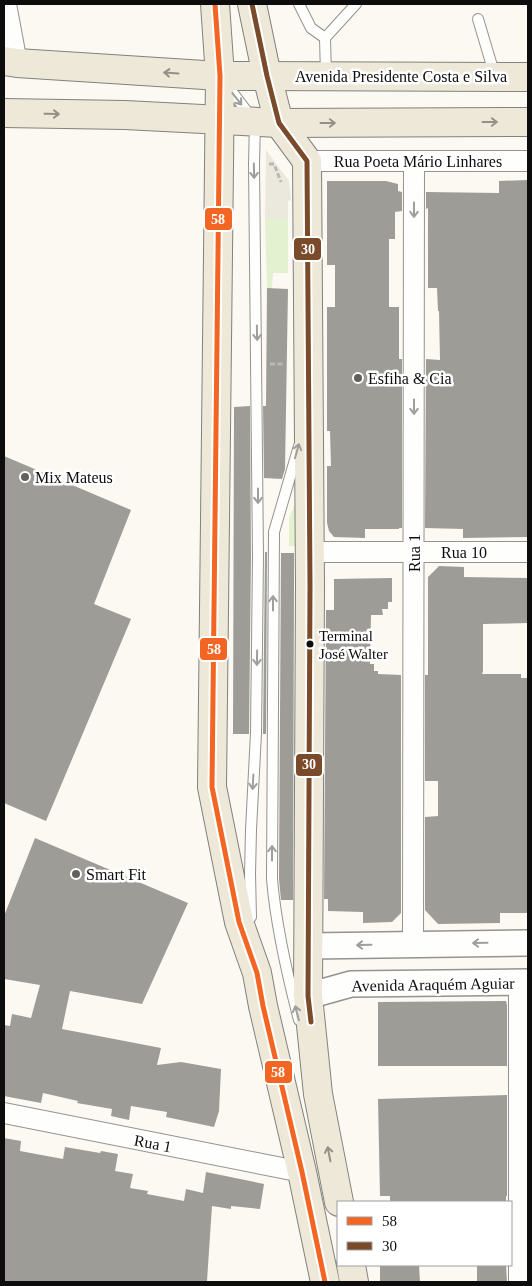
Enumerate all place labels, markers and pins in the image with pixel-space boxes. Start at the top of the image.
place label: Esfiha & Cia [368,370,452,387]
marker: Esfiha & Cia [352,372,364,384]
place label: Mix Mateus [35,469,113,486]
marker: Mix Mateus [19,471,31,483]
place label: Terminal José Walter [319,628,388,662]
marker: Terminal José Walter [305,639,315,649]
place label: Smart Fit [86,866,147,883]
marker: Smart Fit [70,868,82,880]

